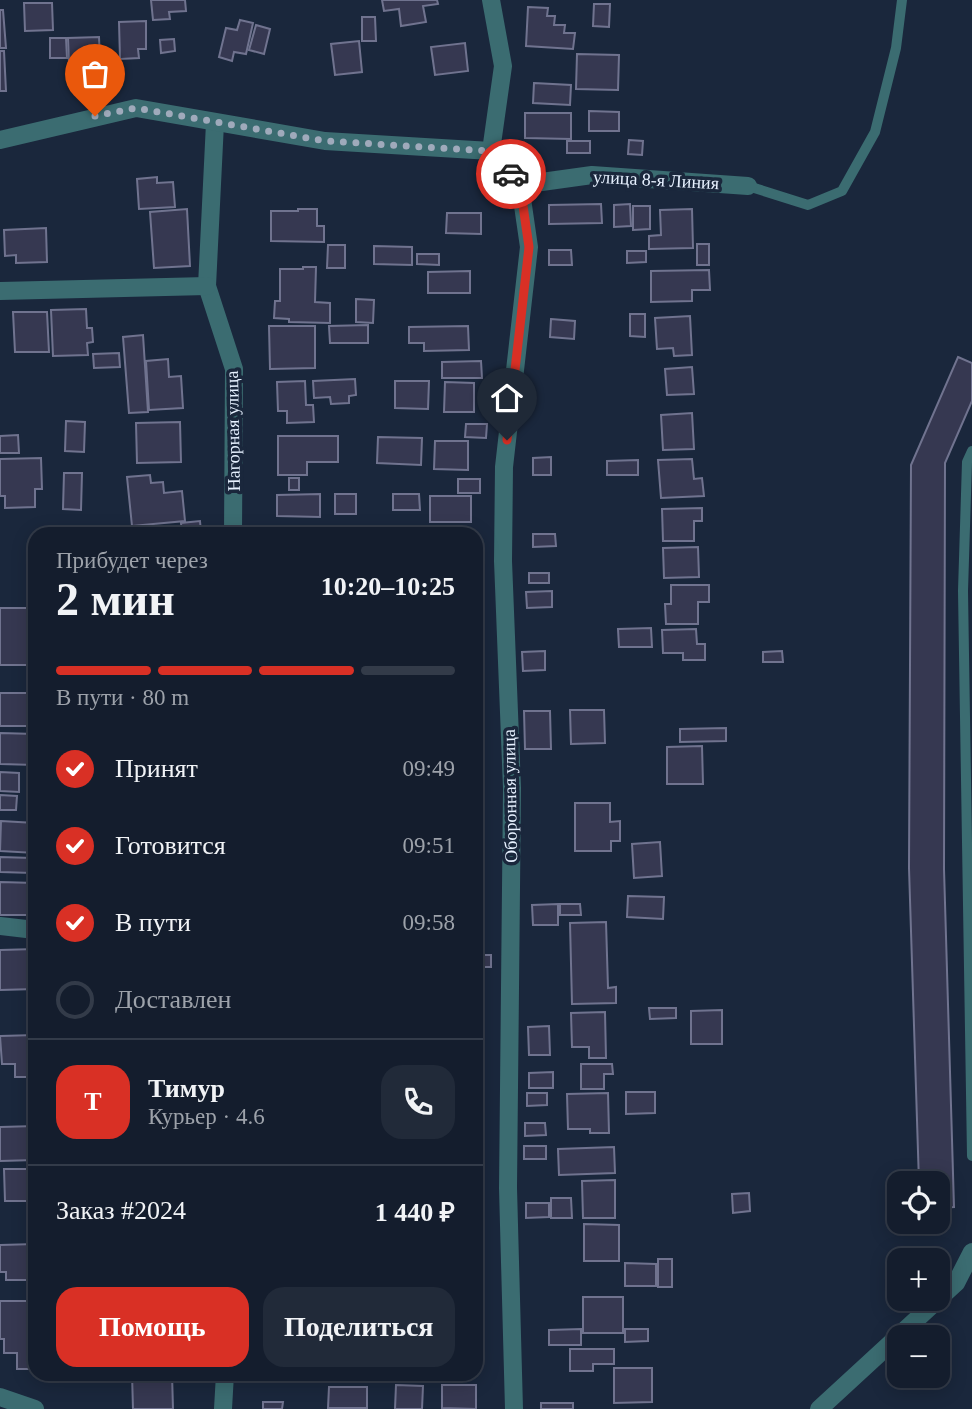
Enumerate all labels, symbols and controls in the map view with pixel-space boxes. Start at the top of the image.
pin [65,44,125,116]
icon: bag [76,55,114,93]
courier [476,139,546,209]
icon: car [492,155,530,193]
street label: улица 8-я Линия [593,167,719,193]
pin [477,368,537,440]
street label: Нагорная улица [222,370,244,492]
icon: home [488,379,526,417]
text: Прибудет через [56,548,208,573]
text: 10:20–10:25 [321,572,455,601]
text: 2 мин [56,574,175,625]
text: В пути · 80 m [56,685,189,710]
street label: Оборонная улица [499,729,521,863]
icon: check [56,750,94,788]
text: Принят [115,754,198,783]
text: 09:49 [403,756,455,781]
icon: check [56,827,94,865]
text: Готовится [115,831,226,860]
text: 09:51 [403,833,455,858]
icon: check [56,904,94,942]
text: В пути [115,908,191,937]
text: 09:58 [403,910,455,935]
text: Доставлен [115,985,232,1014]
button: phone [381,1065,455,1139]
text: Тимур [148,1074,225,1103]
text: Т [84,1087,102,1116]
text: Курьер · 4.6 [148,1104,265,1129]
map controls [887,1171,950,1388]
button: locate [887,1171,950,1234]
text: Заказ #2024 [56,1196,186,1225]
text: 1 440 ₽ [375,1198,455,1227]
button: + [887,1248,950,1311]
button: Помощь [56,1287,249,1367]
button: Поделиться [263,1287,455,1367]
button: − [887,1325,950,1388]

